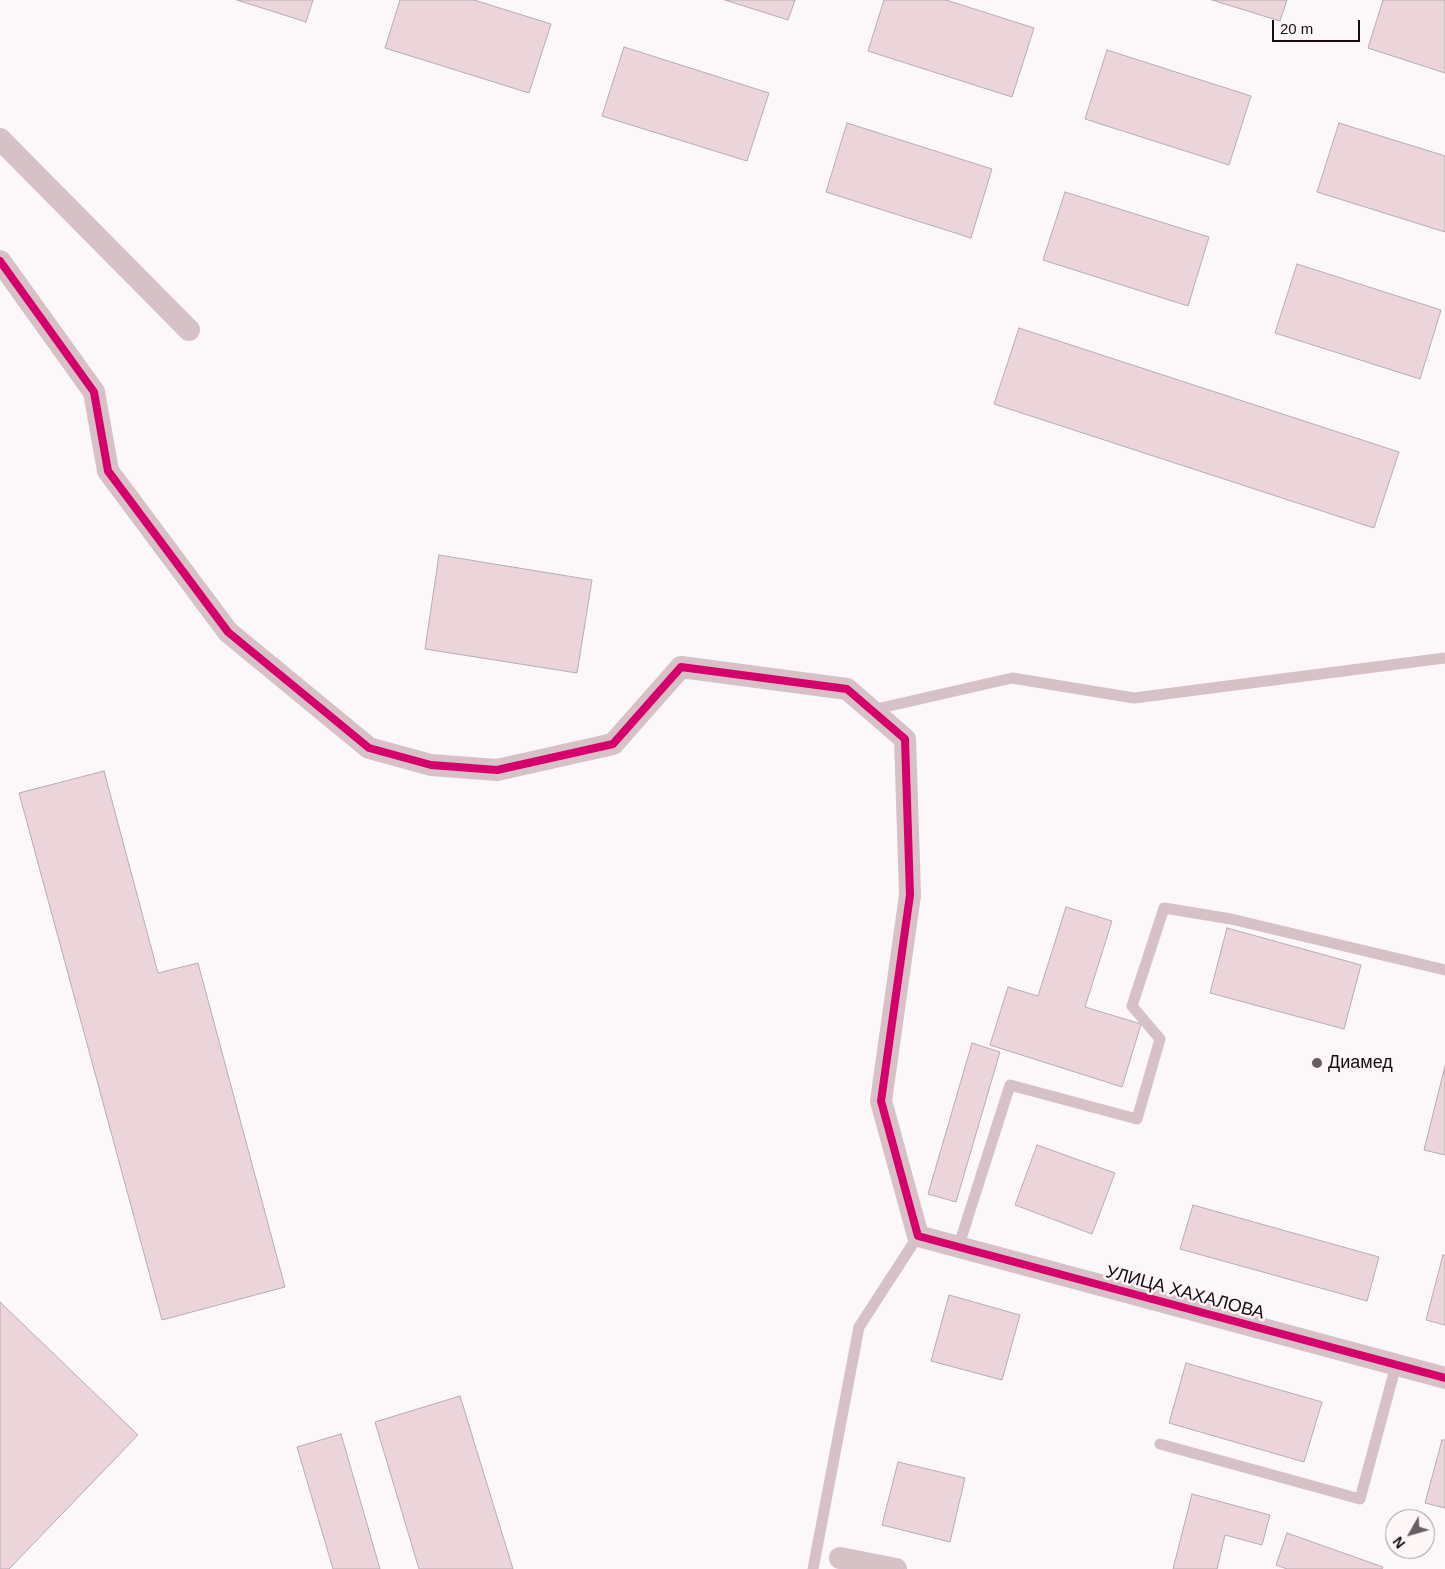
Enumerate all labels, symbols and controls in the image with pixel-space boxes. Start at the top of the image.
scale bar [1275,10,1362,42]
text: 20 m [1280,20,1313,37]
place label: Диамед [1328,1052,1393,1074]
marker: Диамед [1310,1056,1324,1070]
street label: УЛИЦА ХАХАЛОВА [1103,1261,1267,1325]
north arrow [1385,1509,1435,1559]
text: N [1390,1534,1408,1552]

